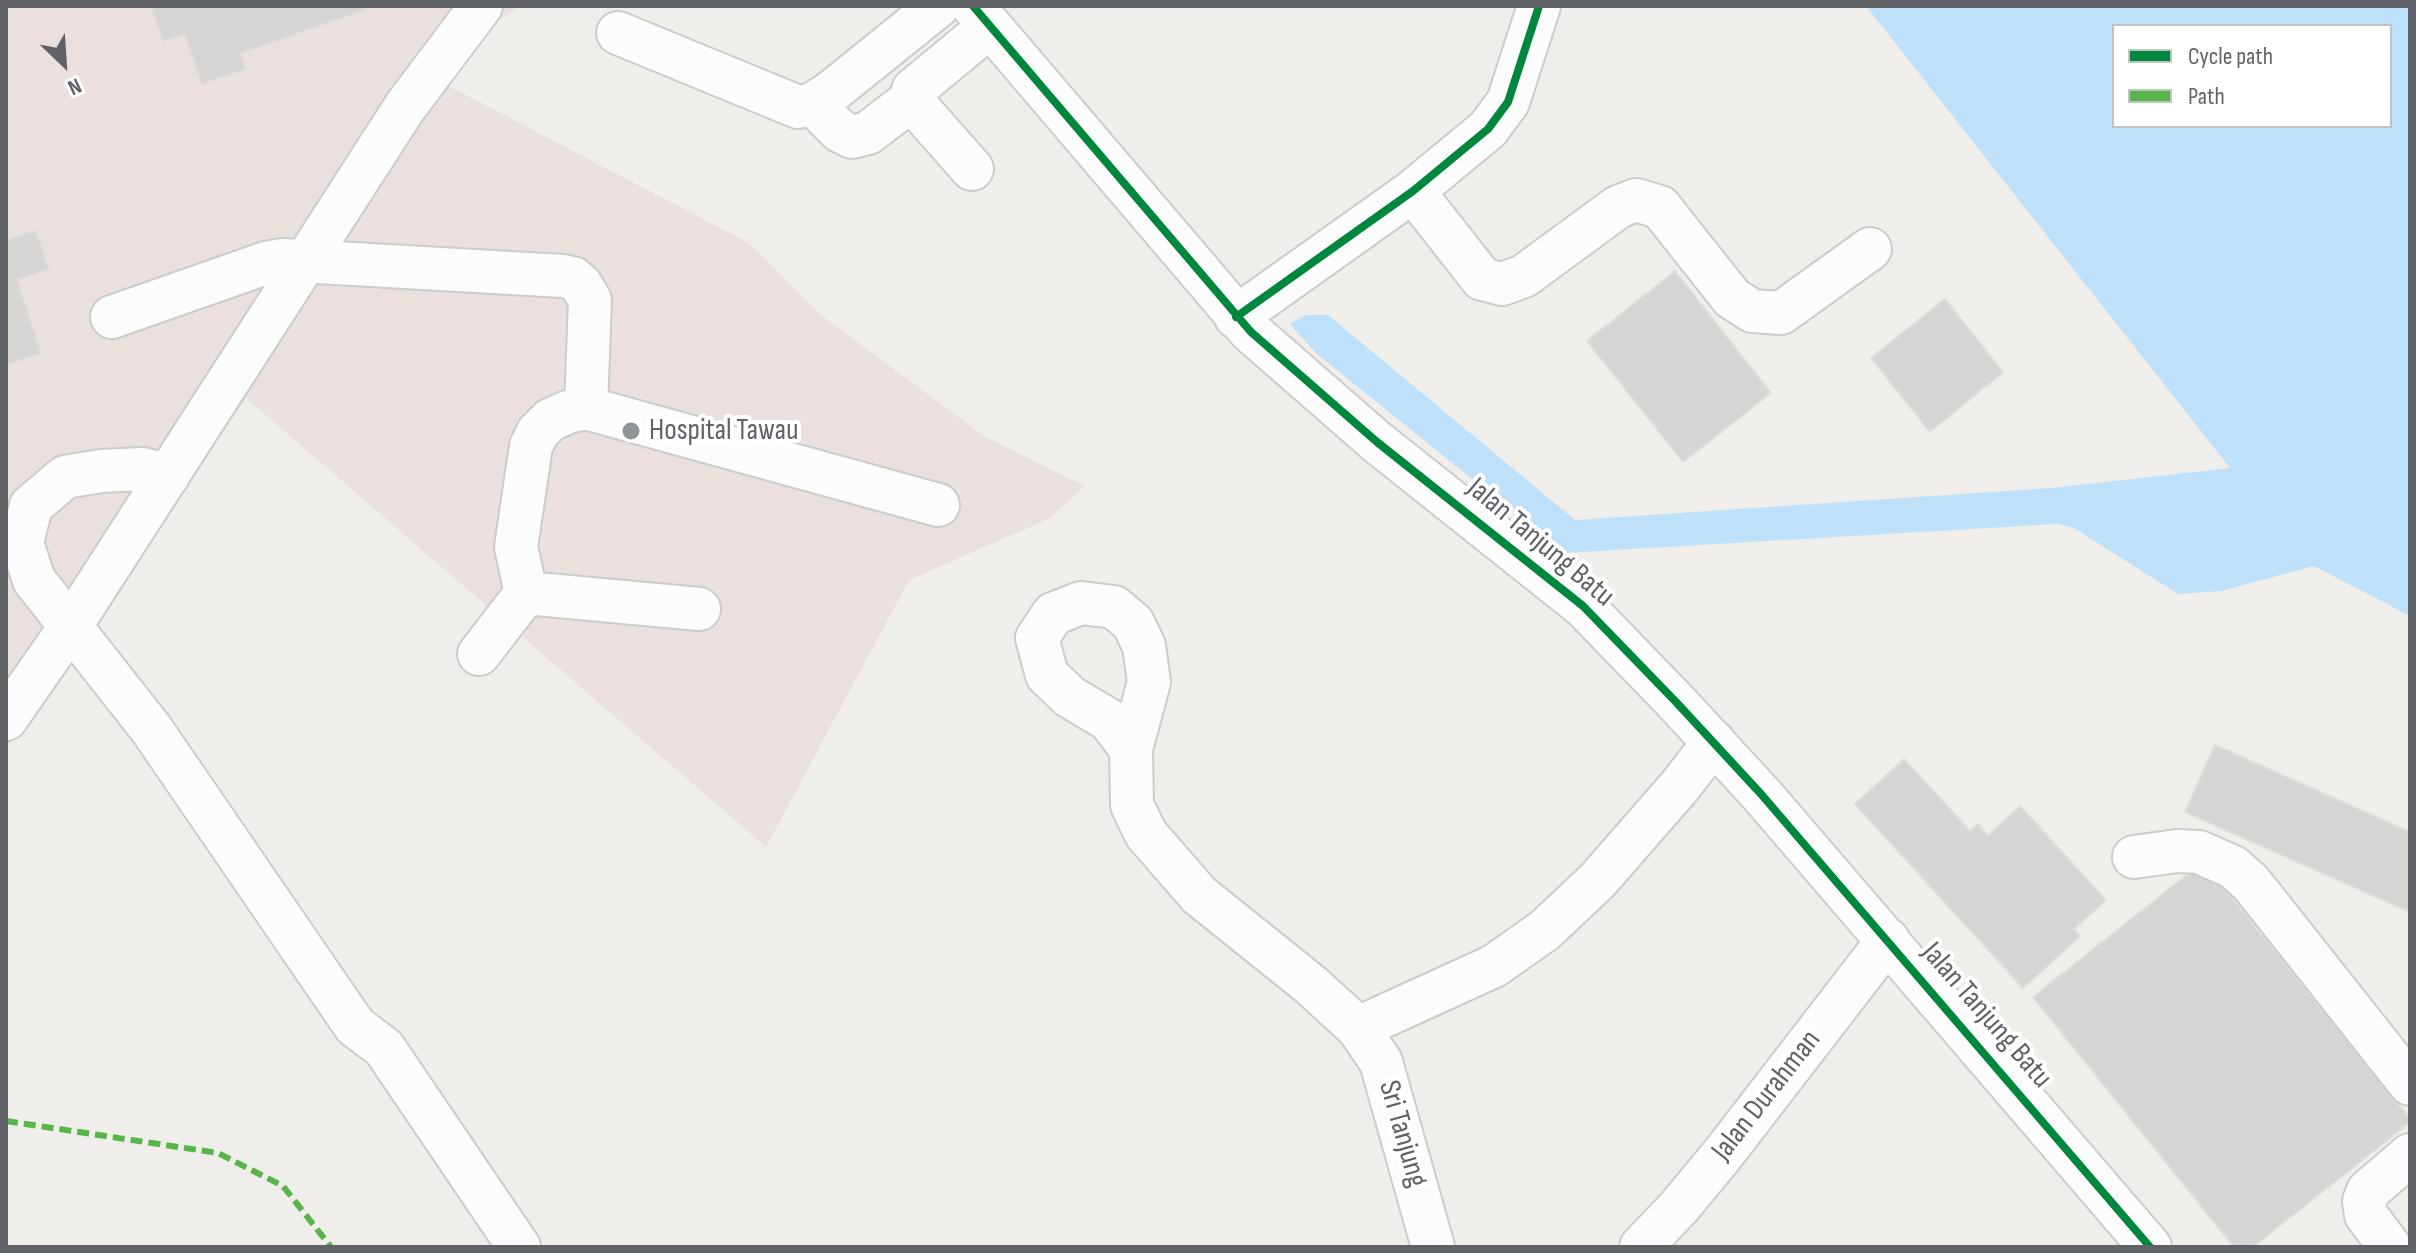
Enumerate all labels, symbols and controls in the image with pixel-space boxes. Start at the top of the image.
north arrow [24,24,104,104]
legend [2112,24,2392,128]
text: Cycle path [2188,42,2273,71]
text: N [63,71,85,101]
text: Path [2188,82,2225,111]
place label: Hospital Tawau [649,413,798,449]
marker: Hospital Tawau [620,420,642,442]
street label: Jalan Tanjung Batu [1459,471,1621,615]
street label: Jalan Tanjung Batu [1913,936,2059,1096]
street label: Jalan Durahman [1705,1023,1829,1169]
street label: Sri Tanjung [1370,1077,1434,1191]

